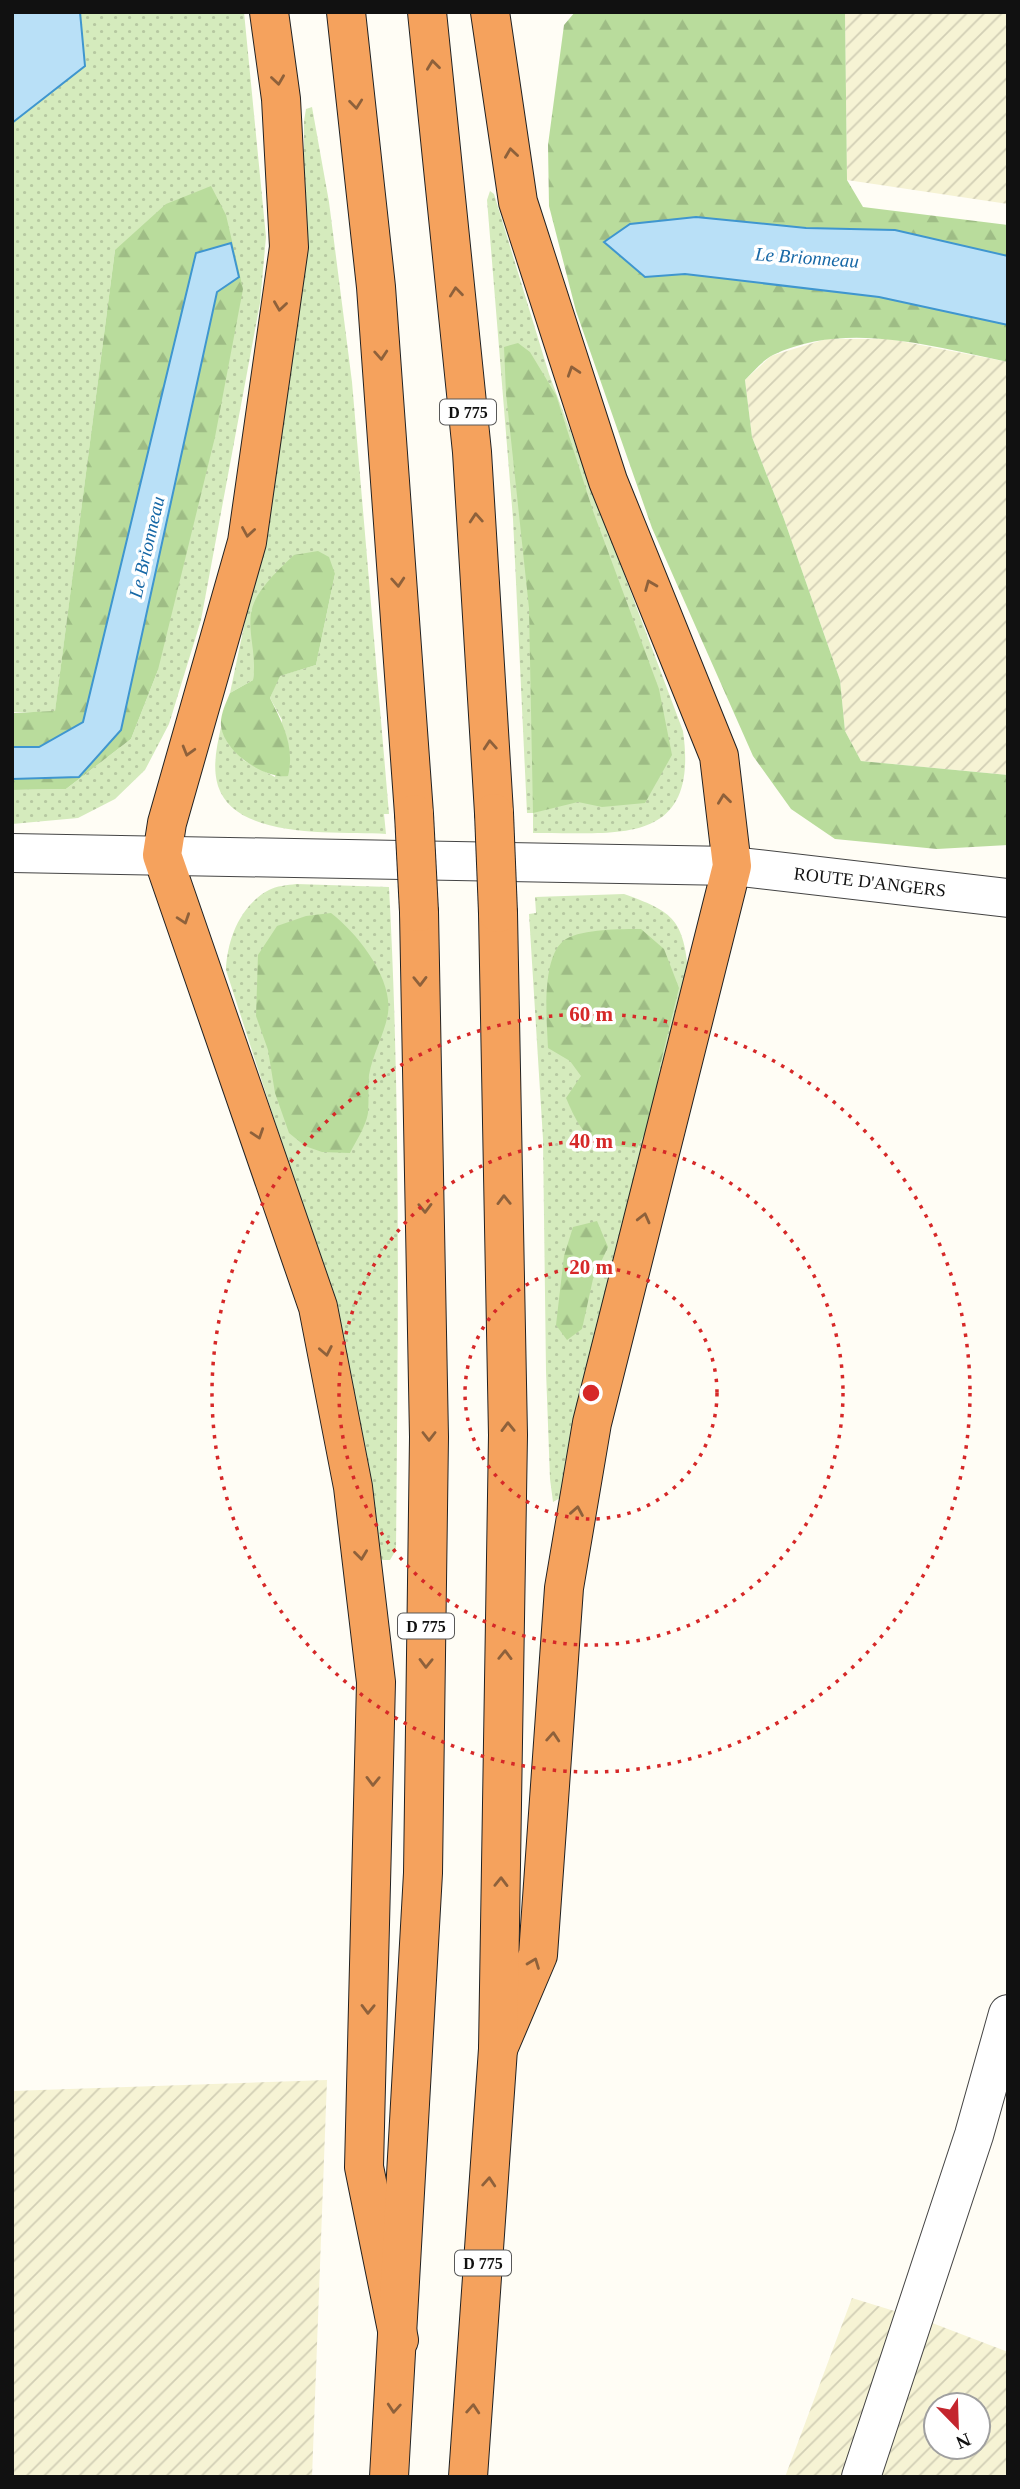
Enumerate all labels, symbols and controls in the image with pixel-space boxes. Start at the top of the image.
one-way arrow [426,59,441,71]
one-way arrow [271,74,286,86]
one-way arrow [349,99,364,110]
one-way arrow [504,147,519,158]
water label: Le Brionneau [753,243,860,272]
one-way arrow [449,286,464,297]
one-way arrow [273,300,288,312]
one-way arrow [373,350,388,361]
one-way arrow [567,365,581,378]
road number: D 775 [440,400,496,424]
water label: Le Brionneau [124,494,168,601]
one-way arrow [469,512,484,523]
one-way arrow [241,526,256,537]
one-way arrow [390,577,405,588]
one-way arrow [645,579,659,591]
one-way arrow [483,739,498,750]
one-way arrow [181,745,196,757]
one-way arrow [716,793,731,804]
street label: ROUTE D'ANGERS [793,863,947,901]
one-way arrow [176,913,190,925]
one-way arrow [412,976,428,986]
text: 60 m [569,1002,613,1026]
one-way arrow [250,1128,264,1140]
text: 40 m [569,1129,613,1153]
one-way arrow [496,1194,511,1205]
one-way arrow [417,1203,432,1214]
one-way arrow [636,1212,650,1224]
text: 20 m [569,1255,613,1279]
one-way arrow [318,1345,333,1357]
centre of rings [579,1381,603,1405]
one-way arrow [500,1422,516,1432]
one-way arrow [421,1431,437,1441]
one-way arrow [569,1505,584,1517]
one-way arrow [353,1549,368,1560]
road number: D 775 [398,1614,454,1638]
one-way arrow [497,1649,512,1660]
one-way arrow [418,1658,434,1669]
one-way arrow [546,1731,561,1742]
one-way arrow [366,1776,381,1787]
one-way arrow [493,1877,509,1887]
one-way arrow [525,1958,539,1970]
one-way arrow [360,2004,376,2014]
one-way arrow [481,2176,496,2187]
road number: D 775 [455,2250,511,2276]
north arrow [922,2391,992,2461]
one-way arrow [387,2403,402,2414]
one-way arrow [465,2403,480,2414]
text: N [953,2429,974,2454]

